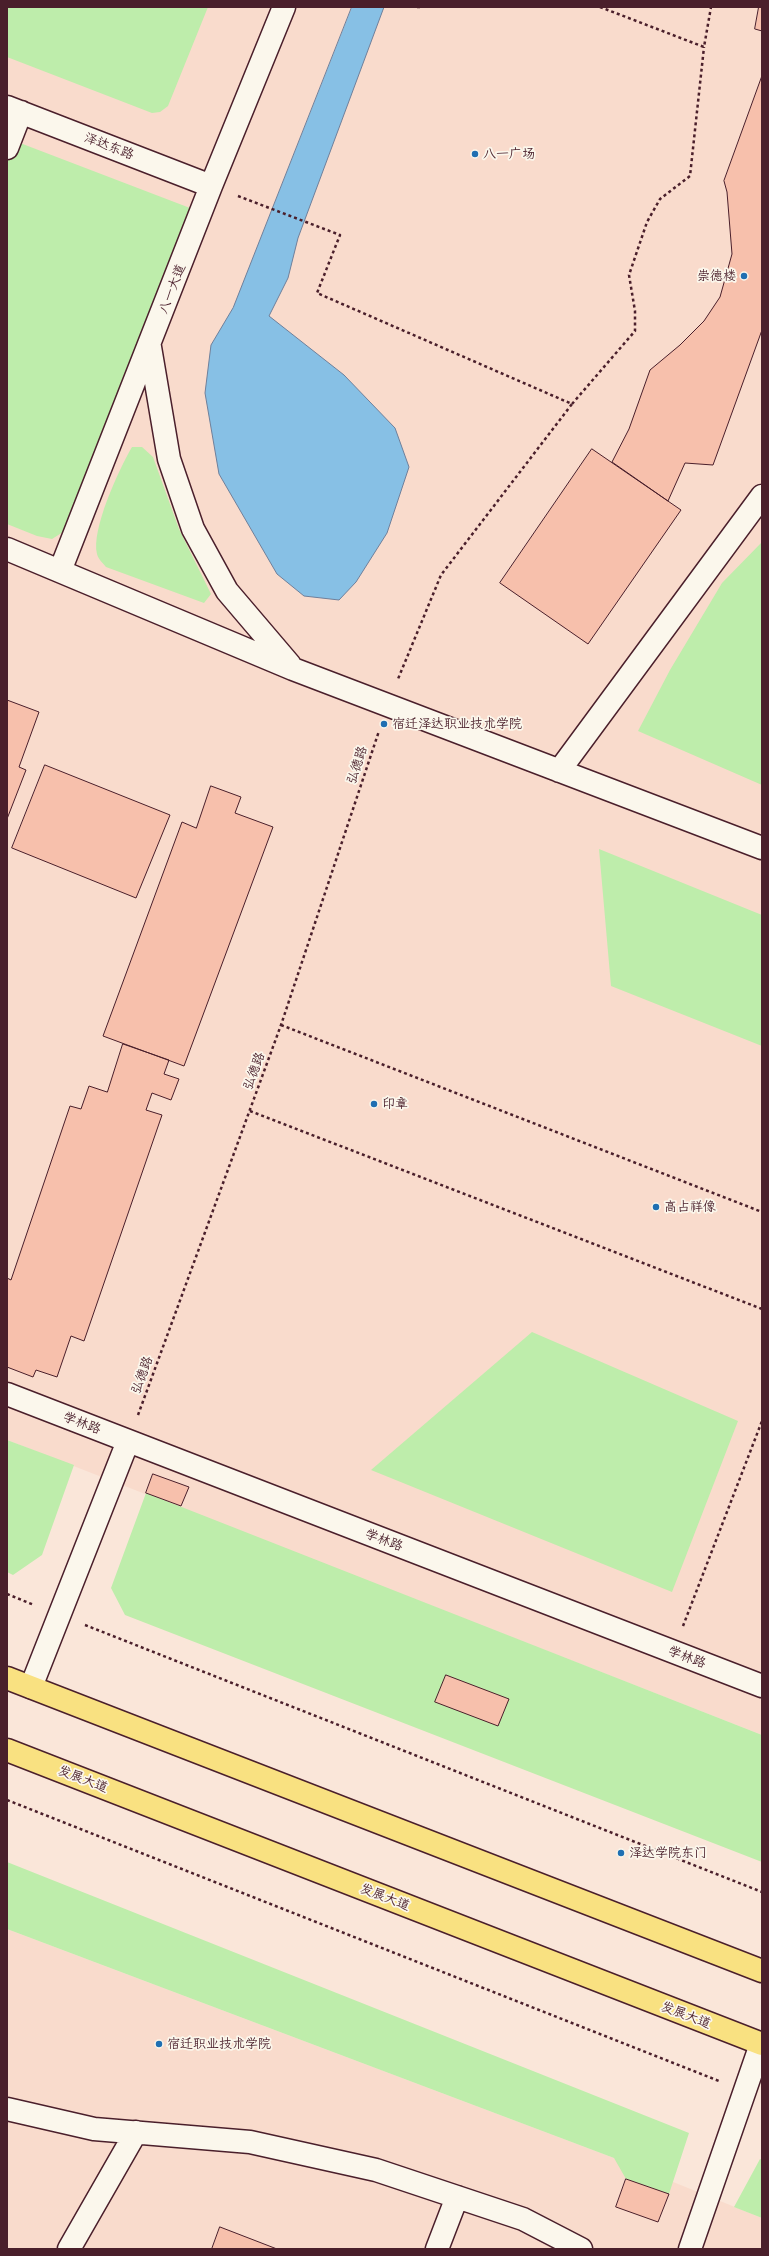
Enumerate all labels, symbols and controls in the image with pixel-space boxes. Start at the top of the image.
street label: 泽达东路 [82,129,136,163]
place label: 八一广场 [483,146,535,162]
marker: 八一广场 [470,149,480,159]
street label: 八一大道 [155,262,189,316]
place label: 崇德楼 [697,268,736,284]
marker: 崇德楼 [739,271,749,281]
place label: 宿迁泽达职业技术学院 [392,716,522,732]
marker: 宿迁泽达职业技术学院 [379,719,389,729]
street label: 弘德路 [344,744,370,786]
street label: 弘德路 [240,1050,268,1092]
place label: 印章 [382,1096,408,1112]
marker: 印章 [369,1099,379,1109]
place label: 高占祥像 [664,1199,716,1215]
marker: 高占祥像 [651,1202,661,1212]
street label: 弘德路 [128,1354,156,1396]
street label: 学林路 [61,1409,103,1437]
street label: 学林路 [363,1526,405,1554]
street label: 学林路 [666,1643,708,1671]
street label: 发展大道 [56,1762,110,1796]
place label: 泽达学院东门 [629,1845,707,1861]
marker: 泽达学院东门 [616,1848,626,1858]
street label: 发展大道 [358,1880,412,1914]
street label: 发展大道 [659,1998,713,2032]
place label: 宿迁职业技术学院 [167,2036,271,2052]
marker: 宿迁职业技术学院 [154,2039,164,2049]

